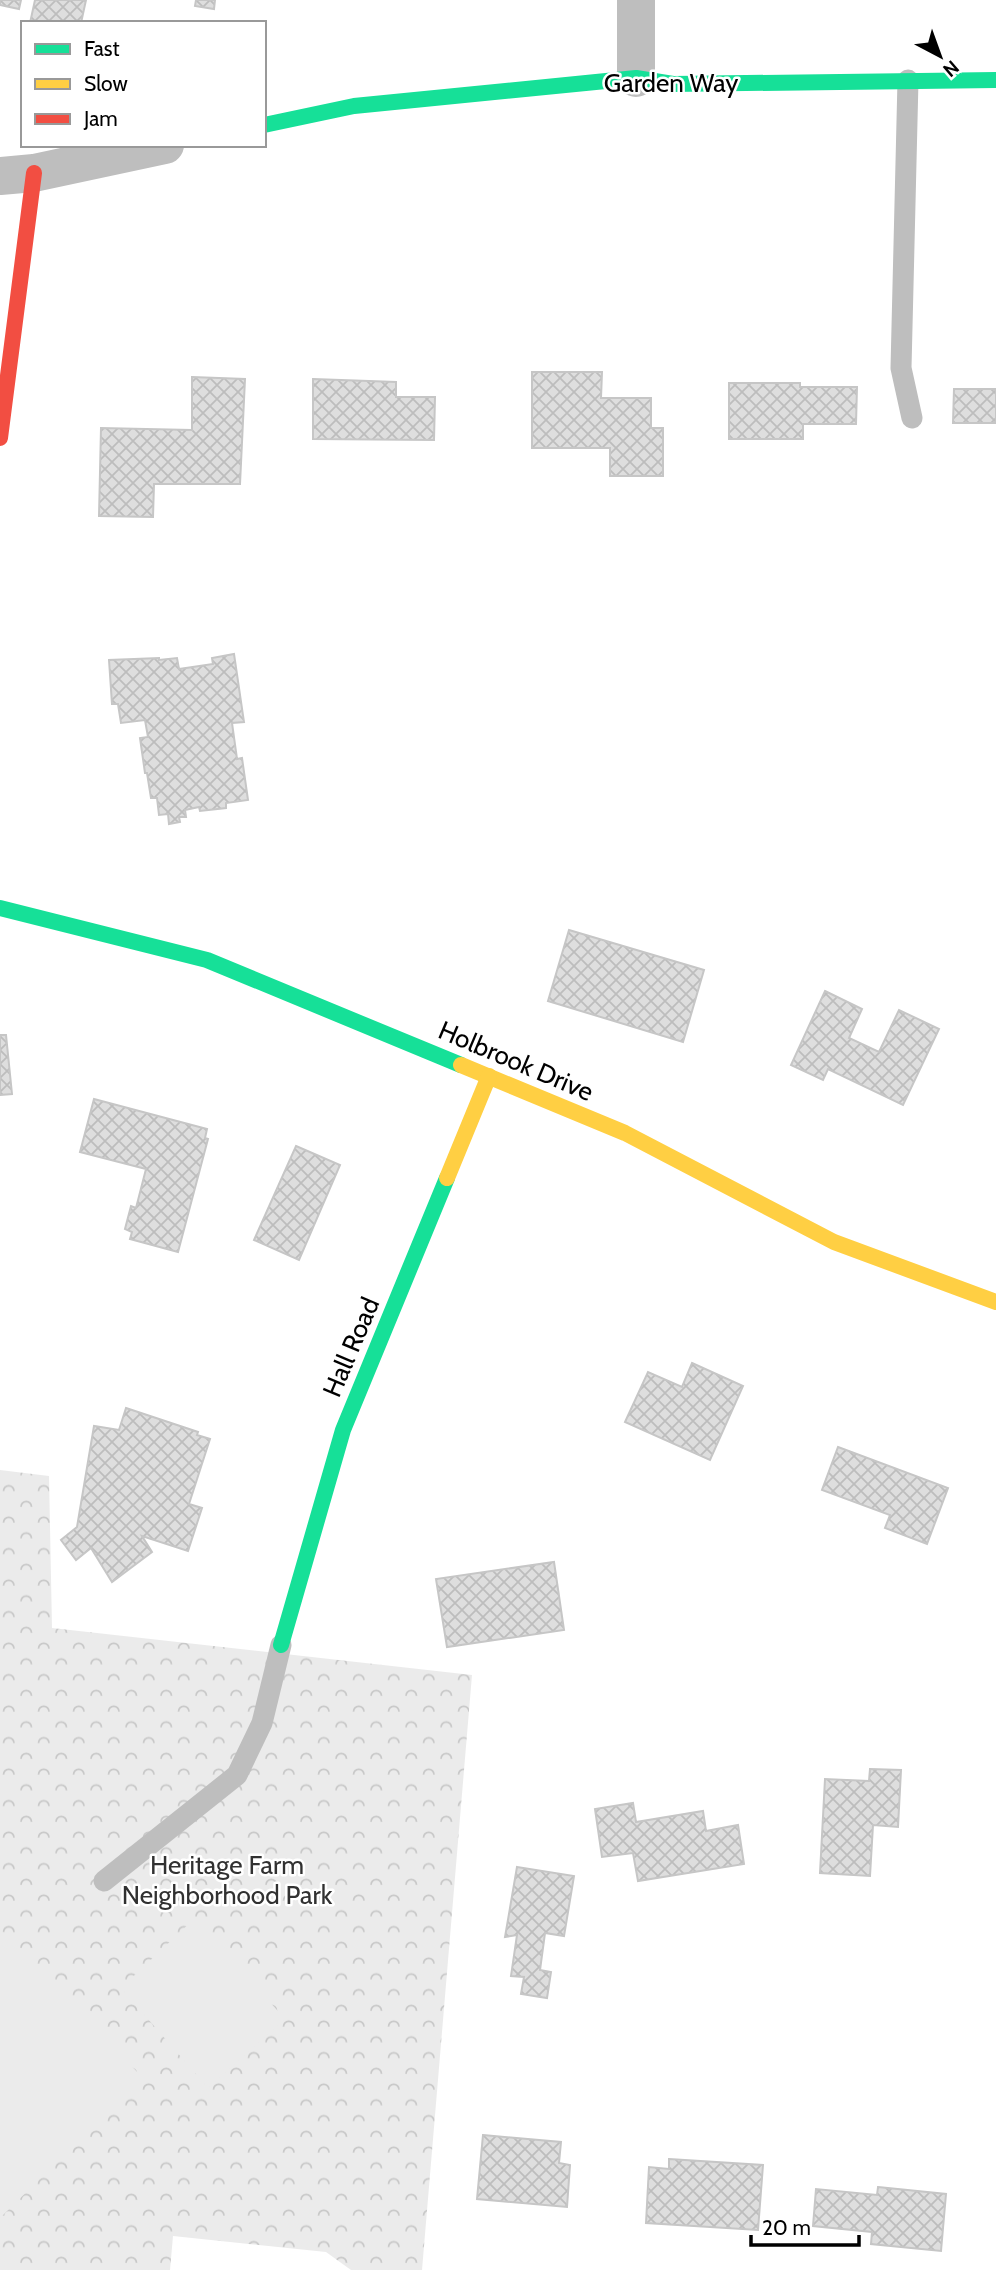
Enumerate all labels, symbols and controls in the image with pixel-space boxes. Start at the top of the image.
legend [21,21,266,147]
north arrow [905,21,975,91]
text: Fast [84,36,120,61]
text: N [938,55,963,82]
street label: Garden Way [604,67,738,99]
text: Slow [84,71,128,96]
text: Jam [83,106,118,131]
street label: Holbrook Drive [434,1014,598,1108]
street label: Hall Road [316,1292,386,1402]
park label: Heritage Farm Neighborhood Park [122,1849,333,1911]
scale bar [751,2204,860,2248]
text: 20 m [762,2215,811,2240]

